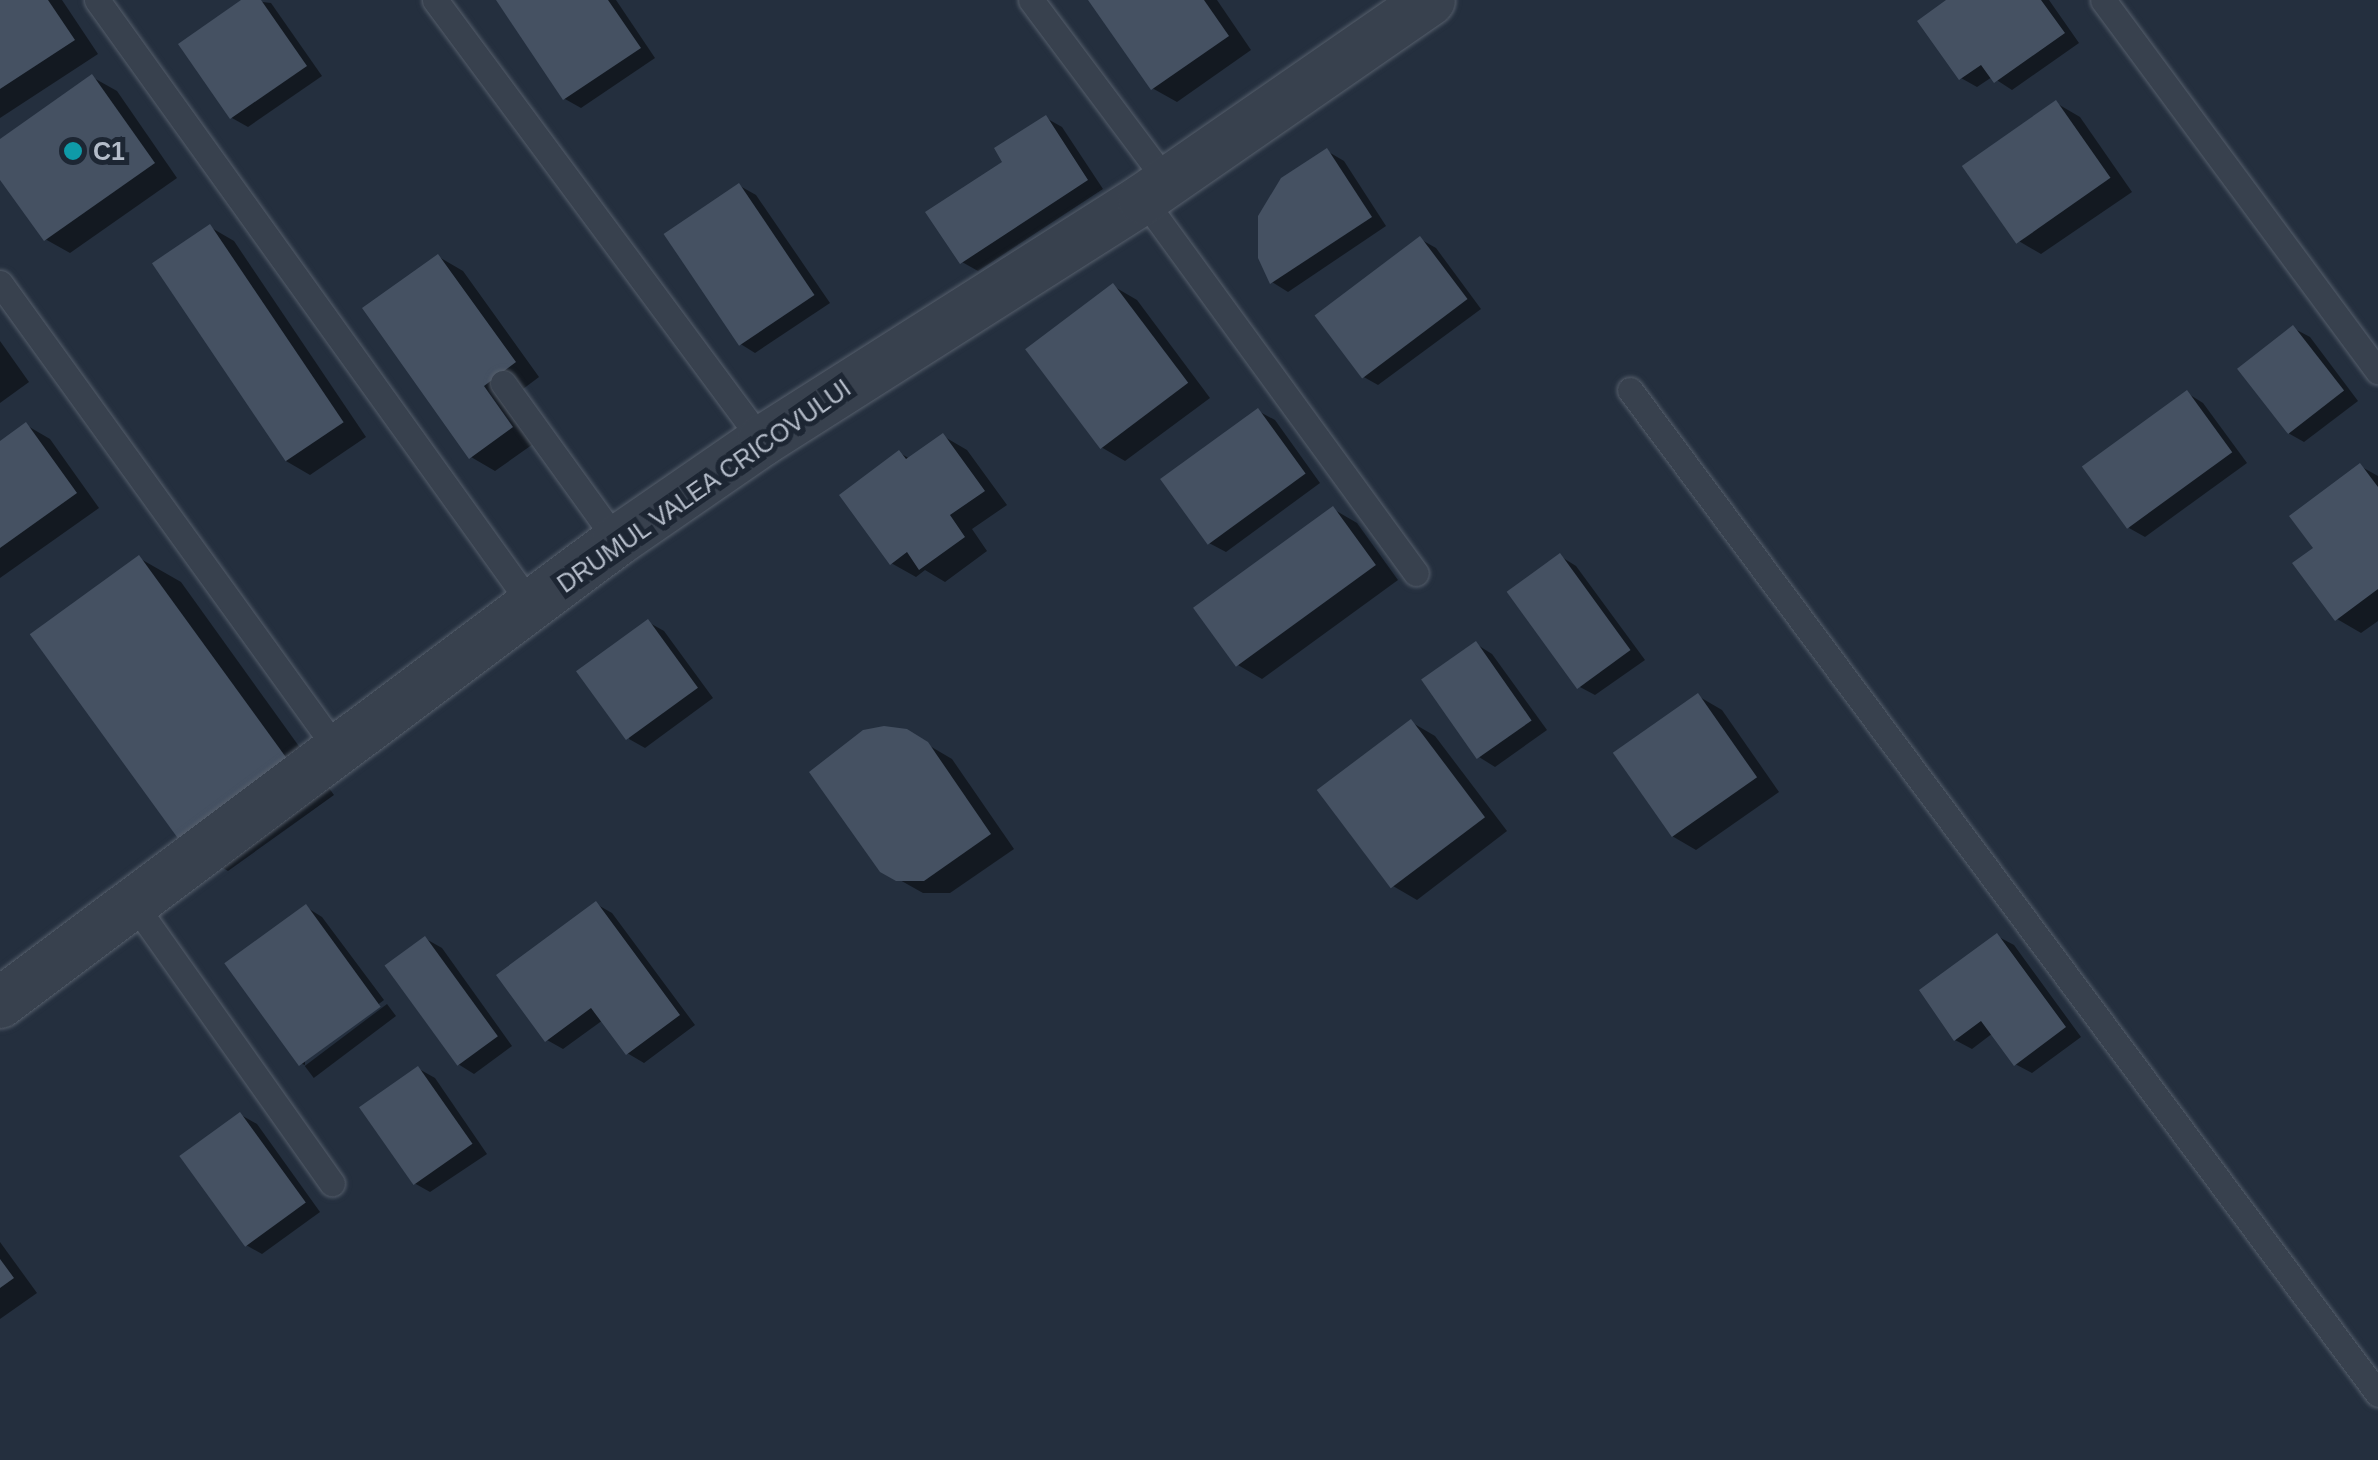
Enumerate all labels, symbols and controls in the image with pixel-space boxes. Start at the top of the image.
place label: C1 [93,136,125,166]
marker: C1 [62,140,84,162]
street label: DRUMUL VALEA CRICOVULUI [550,372,858,600]

